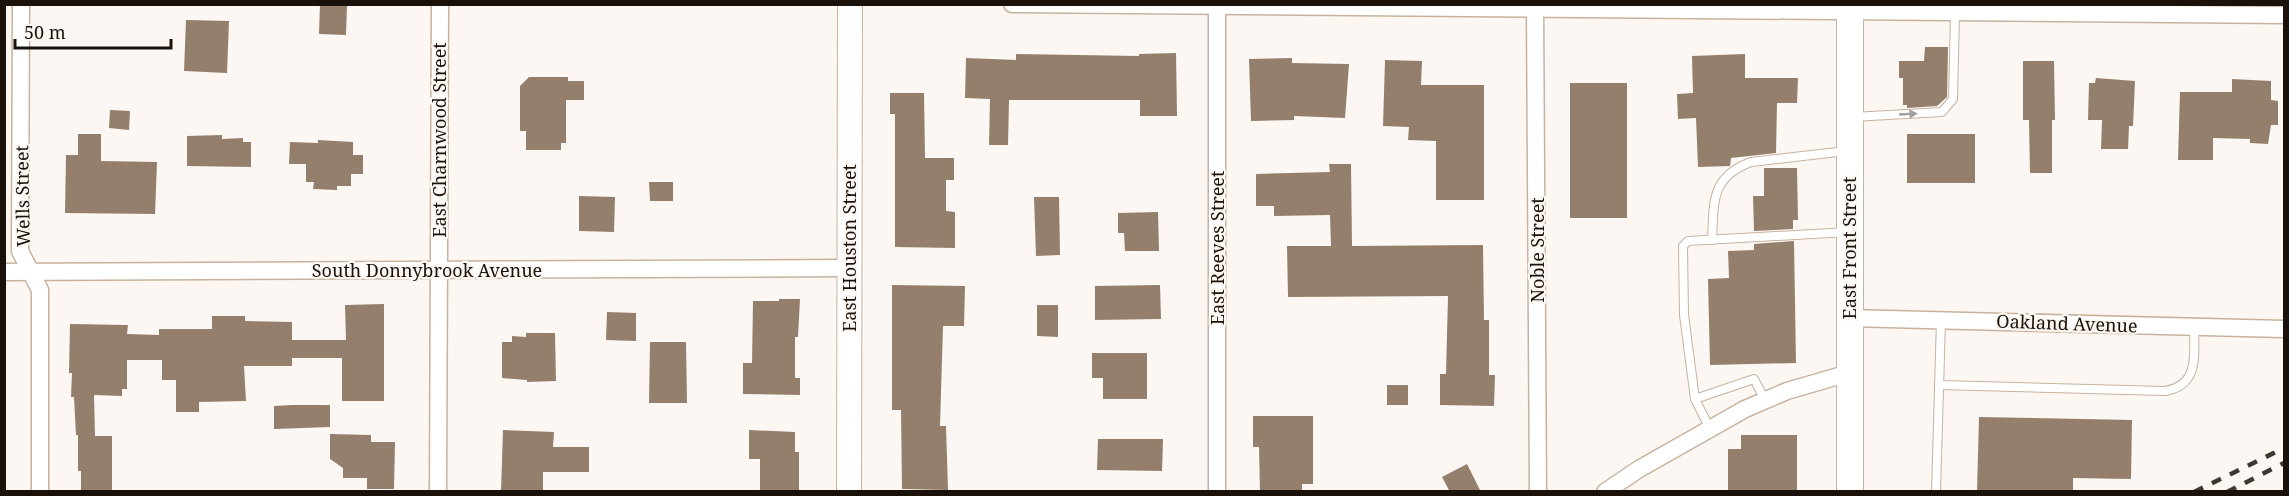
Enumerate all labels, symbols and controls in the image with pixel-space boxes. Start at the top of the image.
scale bar [15,12,171,50]
text: 50 m [24,20,66,44]
street label: East Charnwood Street [427,42,451,238]
one-way arrow [1898,110,1917,119]
street label: Wells Street [9,145,35,247]
street label: East Houston Street [837,164,861,332]
street label: East Reeves Street [1205,171,1229,325]
street label: East Front Street [1837,177,1861,319]
street label: Noble Street [1525,197,1549,303]
street label: South Donnybrook Avenue [312,258,542,282]
street label: Oakland Avenue [1996,309,2138,337]

